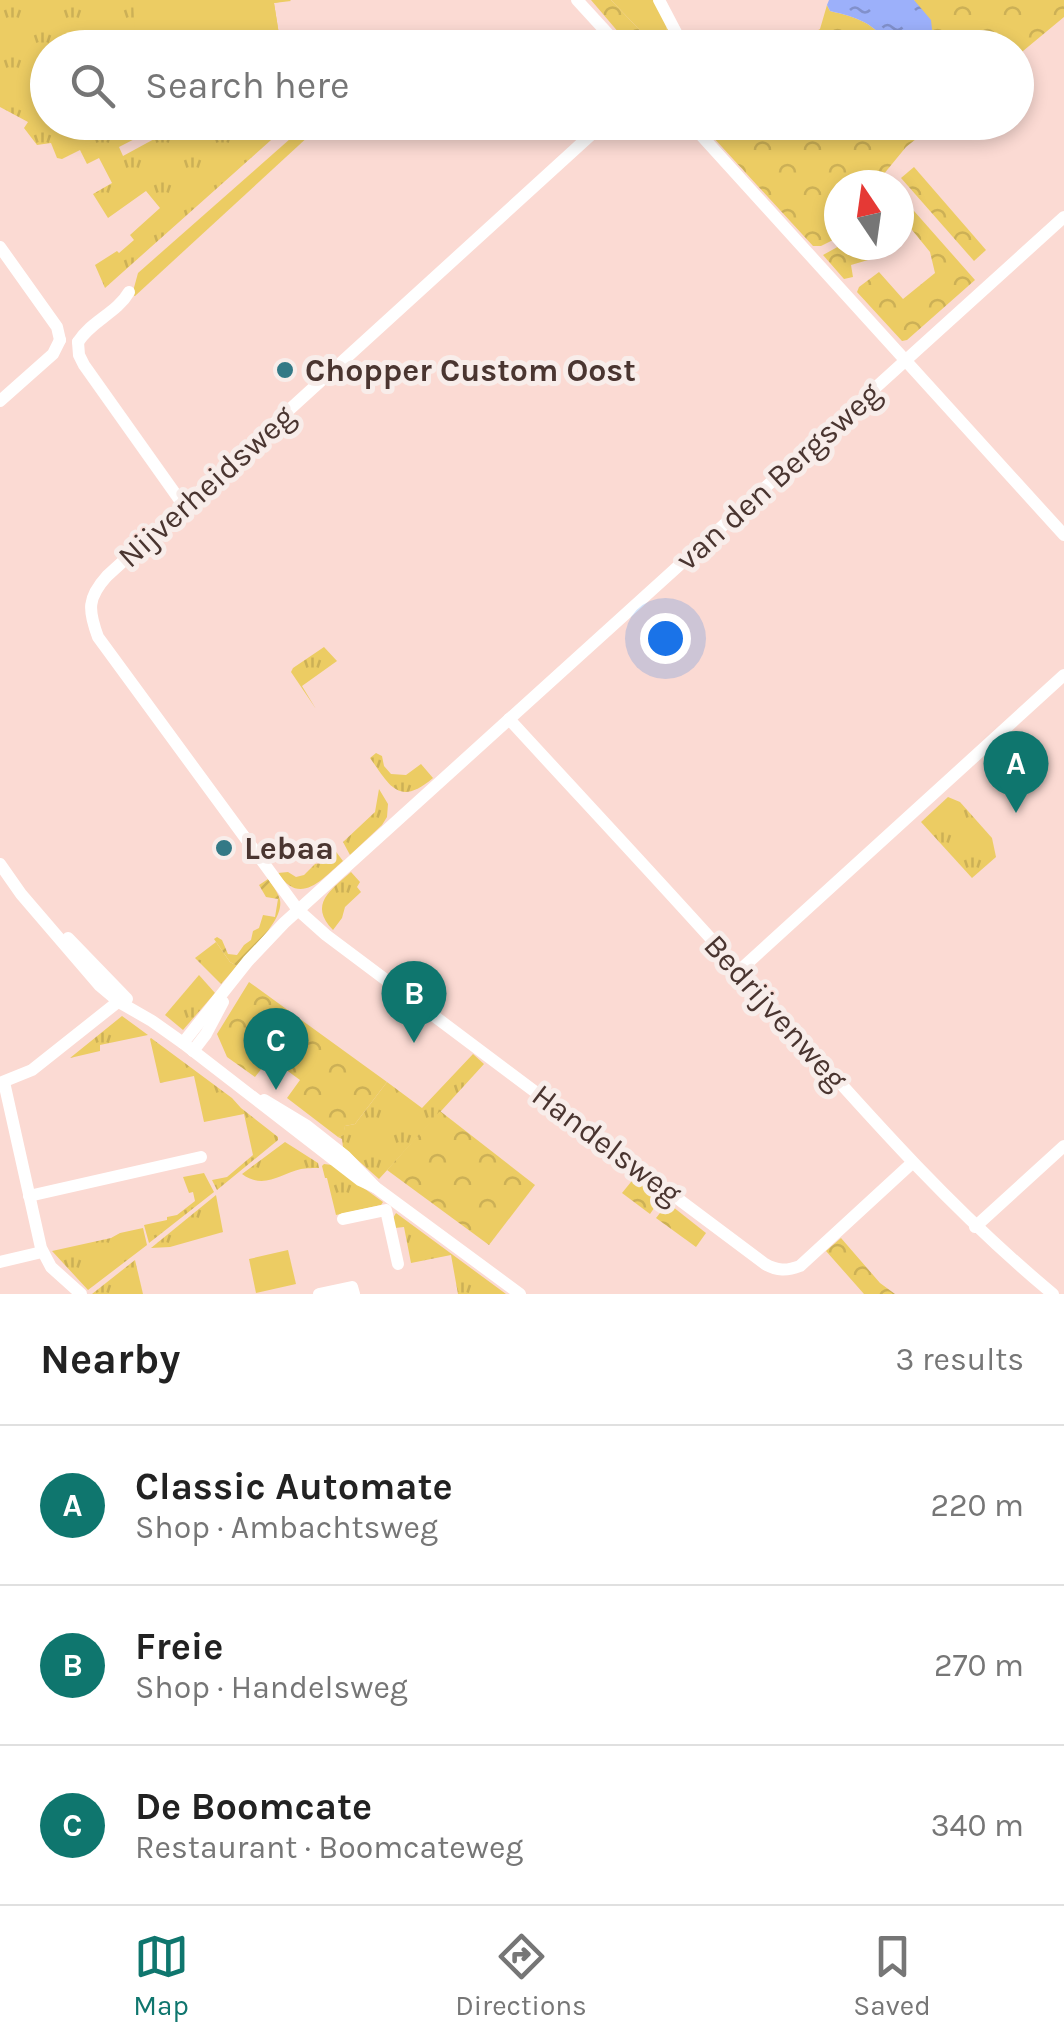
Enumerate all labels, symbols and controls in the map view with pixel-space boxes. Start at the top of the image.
search box [30,30,1034,140]
icon: search [65,58,120,113]
text: Search here [145,63,349,108]
north arrow [824,170,914,260]
place label: Chopper Custom Oost [305,352,636,389]
marker: Chopper Custom Oost [274,359,296,381]
street label: van den Bergsweg [668,375,888,578]
street label: Nijverheidsweg [111,398,302,575]
your location [640,613,691,664]
pin: A [984,730,1048,813]
place label: Lebaa [244,830,334,867]
marker: Lebaa [213,837,235,859]
street label: Bedrijvenweg [696,927,855,1098]
pin: B [382,960,446,1043]
pin: C [244,1008,308,1090]
street label: Handelsweg [525,1076,689,1212]
text: Nearby [40,1334,180,1384]
text: 3 results [896,1341,1024,1378]
text: Classic Automate [135,1464,453,1509]
text: A [62,1487,83,1524]
text: 220 m [930,1487,1024,1524]
text: Shop · Ambachtsweg [135,1509,438,1546]
text: Freie [135,1624,223,1669]
text: B [62,1647,83,1684]
text: 270 m [934,1647,1024,1684]
text: Shop · Handelsweg [135,1669,408,1706]
text: De Boomcate [135,1784,372,1829]
text: C [62,1807,83,1844]
text: 340 m [931,1807,1024,1844]
text: Restaurant · Boomcateweg [135,1829,523,1866]
tab: Map [133,1929,189,2022]
tab: Directions [455,1929,587,2022]
tab: Saved [853,1929,931,2022]

